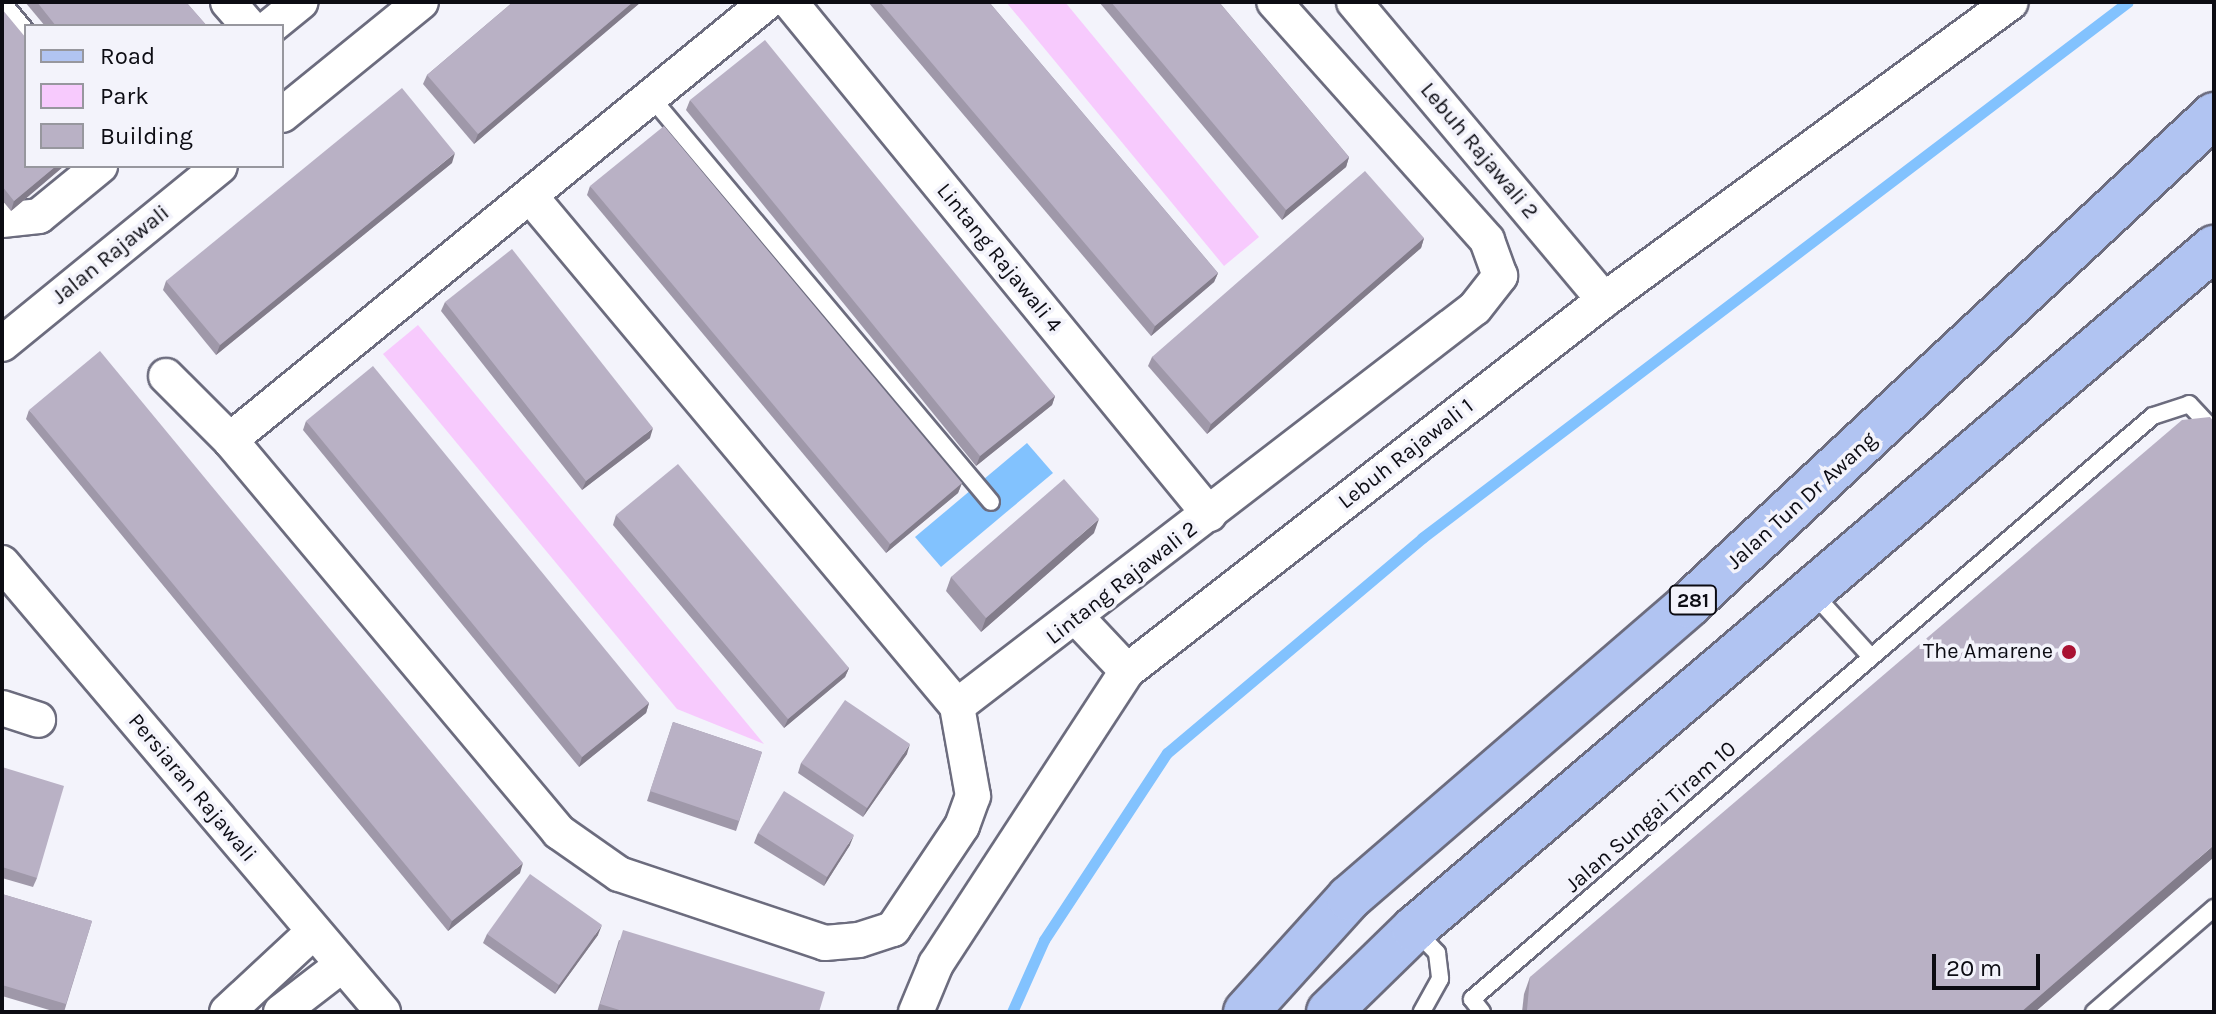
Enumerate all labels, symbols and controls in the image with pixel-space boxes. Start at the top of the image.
legend [24,24,284,168]
text: Road [100,42,155,70]
street label: Lebuh Rajawali 2 [1414,77,1544,225]
text: Park [100,82,149,110]
text: Building [100,122,193,150]
street label: Lintang Rajawali 4 [931,178,1067,338]
street label: Jalan Rajawali [47,200,175,310]
street label: Lebuh Rajawali 1 [1333,393,1479,515]
street label: Jalan Tun Dr Awang [1722,427,1882,575]
street label: Lintang Rajawali 2 [1041,516,1203,650]
road number: 281 [1667,584,1719,616]
place label: The Amarene [1923,639,2053,665]
marker: The Amarene [2060,643,2078,661]
street label: Persiaran Rajawali [122,708,262,868]
street label: Jalan Sungai Tiram 10 [1560,736,1742,898]
scale bar [1936,938,2044,988]
text: 20 m [1946,954,2002,982]

